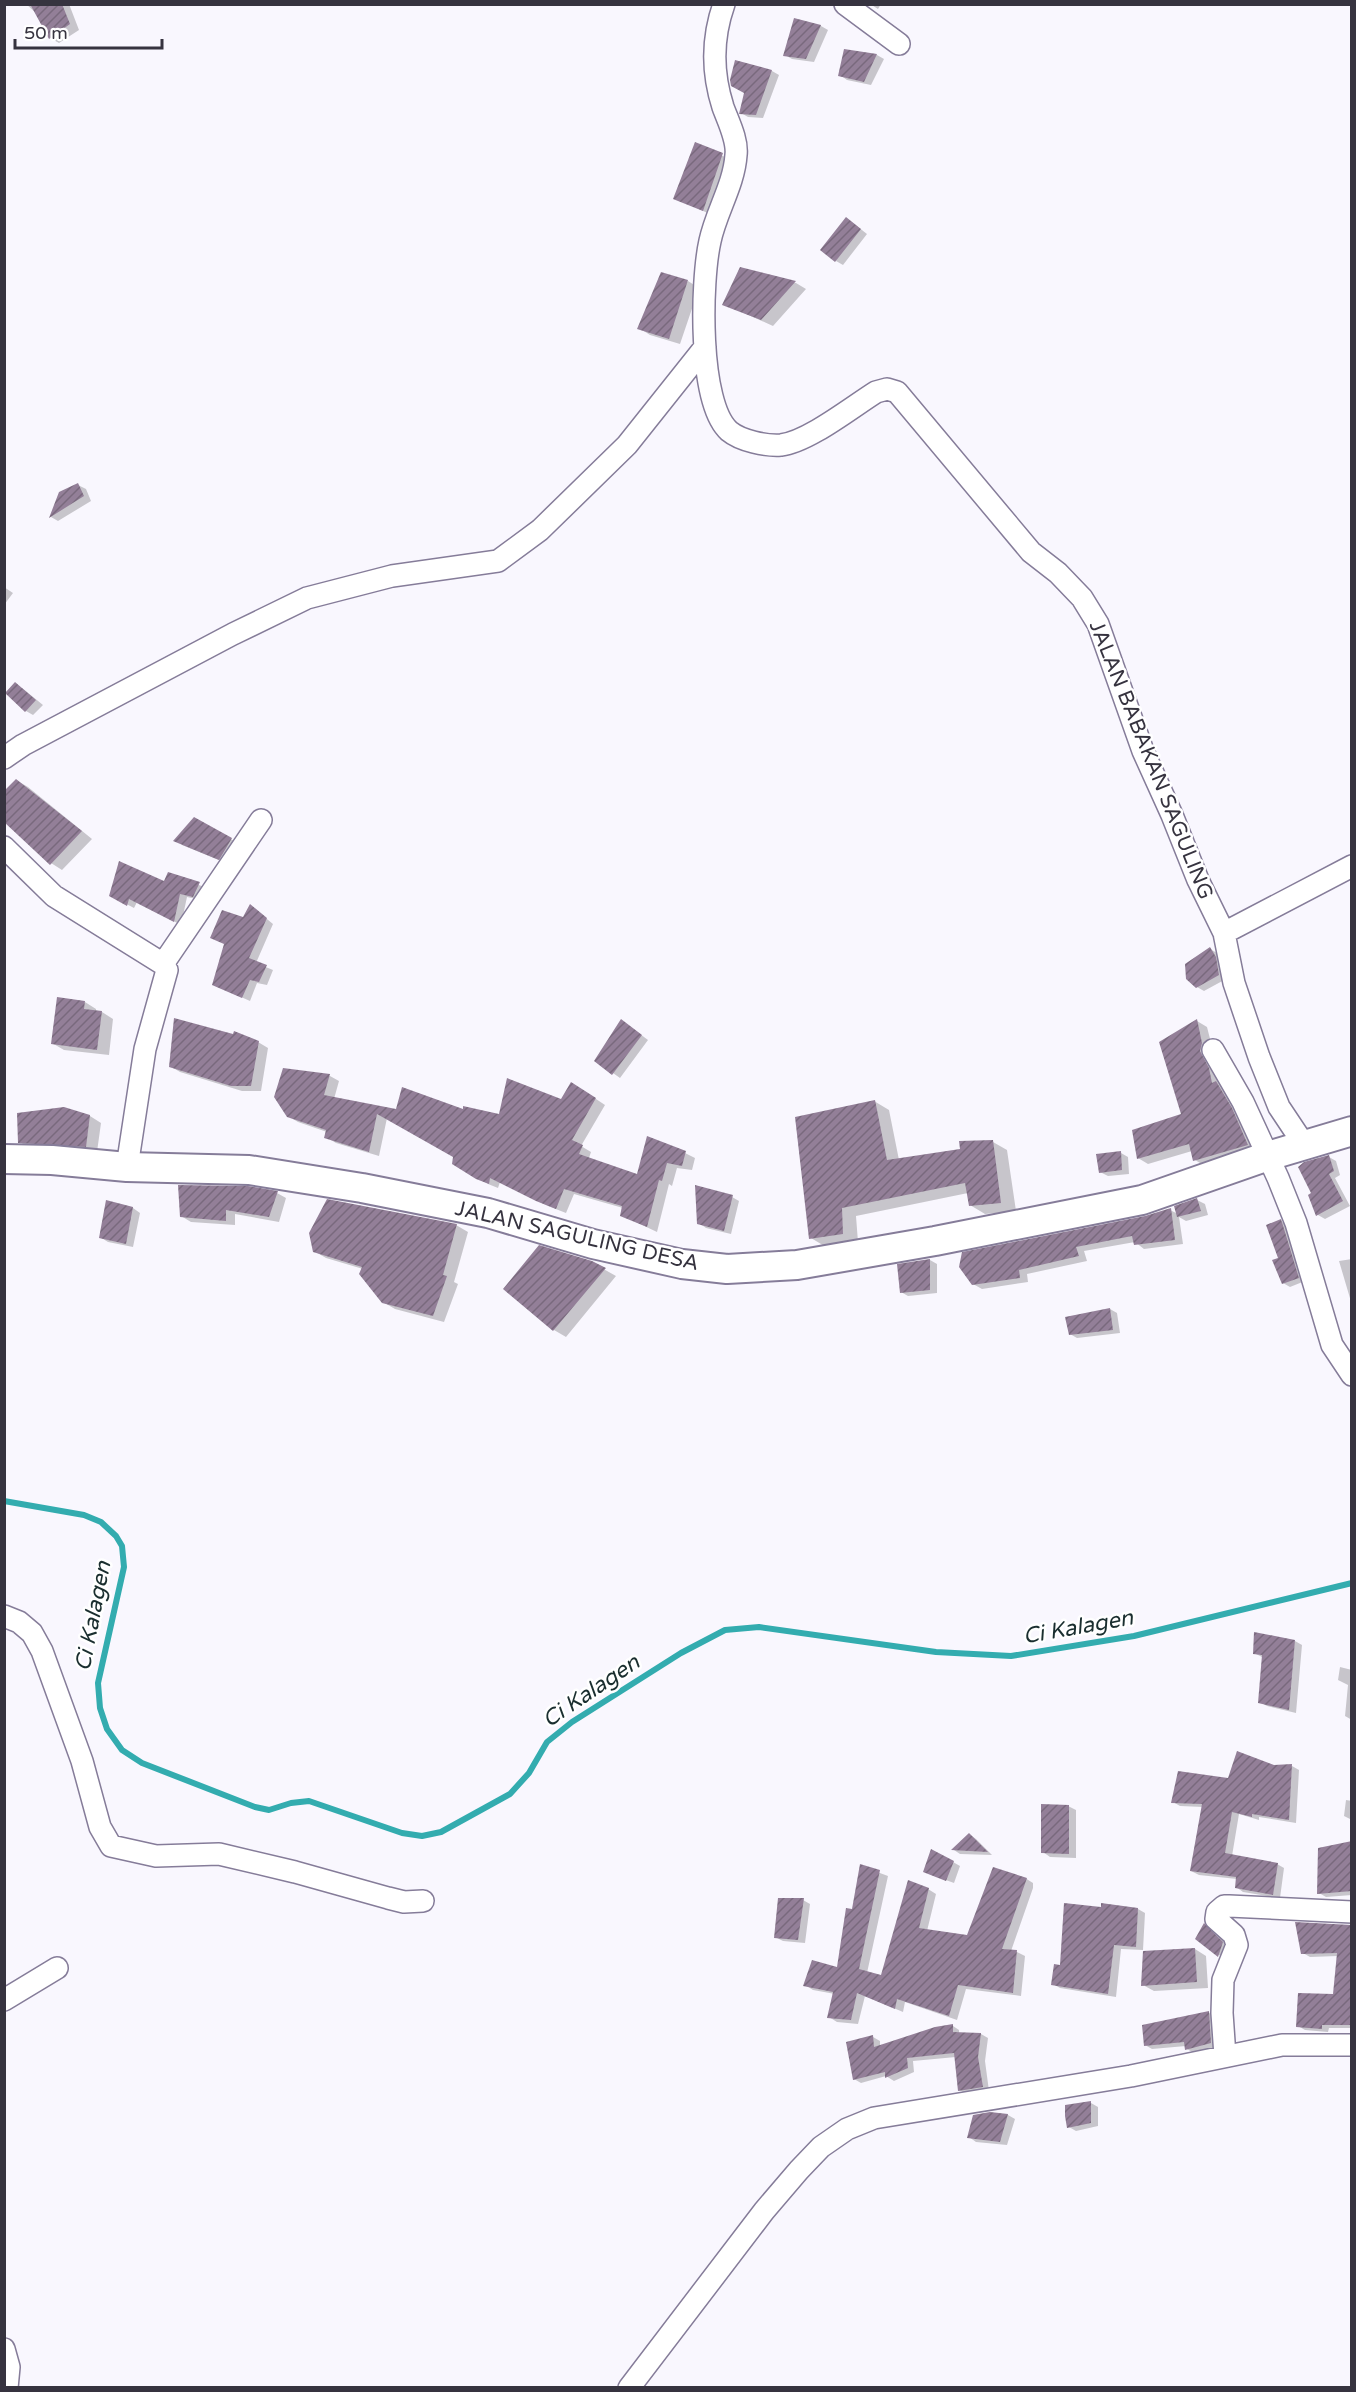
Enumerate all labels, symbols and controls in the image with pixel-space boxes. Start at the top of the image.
scale bar [15,12,162,50]
text: 50 m [24,22,68,44]
street label: JALAN BABAKAN SAGULING [1084,617,1218,903]
street label: JALAN SAGULING DESA [453,1196,701,1276]
water label: Ci Kalagen [70,1558,116,1673]
water label: Ci Kalagen [1021,1604,1136,1649]
water label: Ci Kalagen [538,1649,645,1733]

